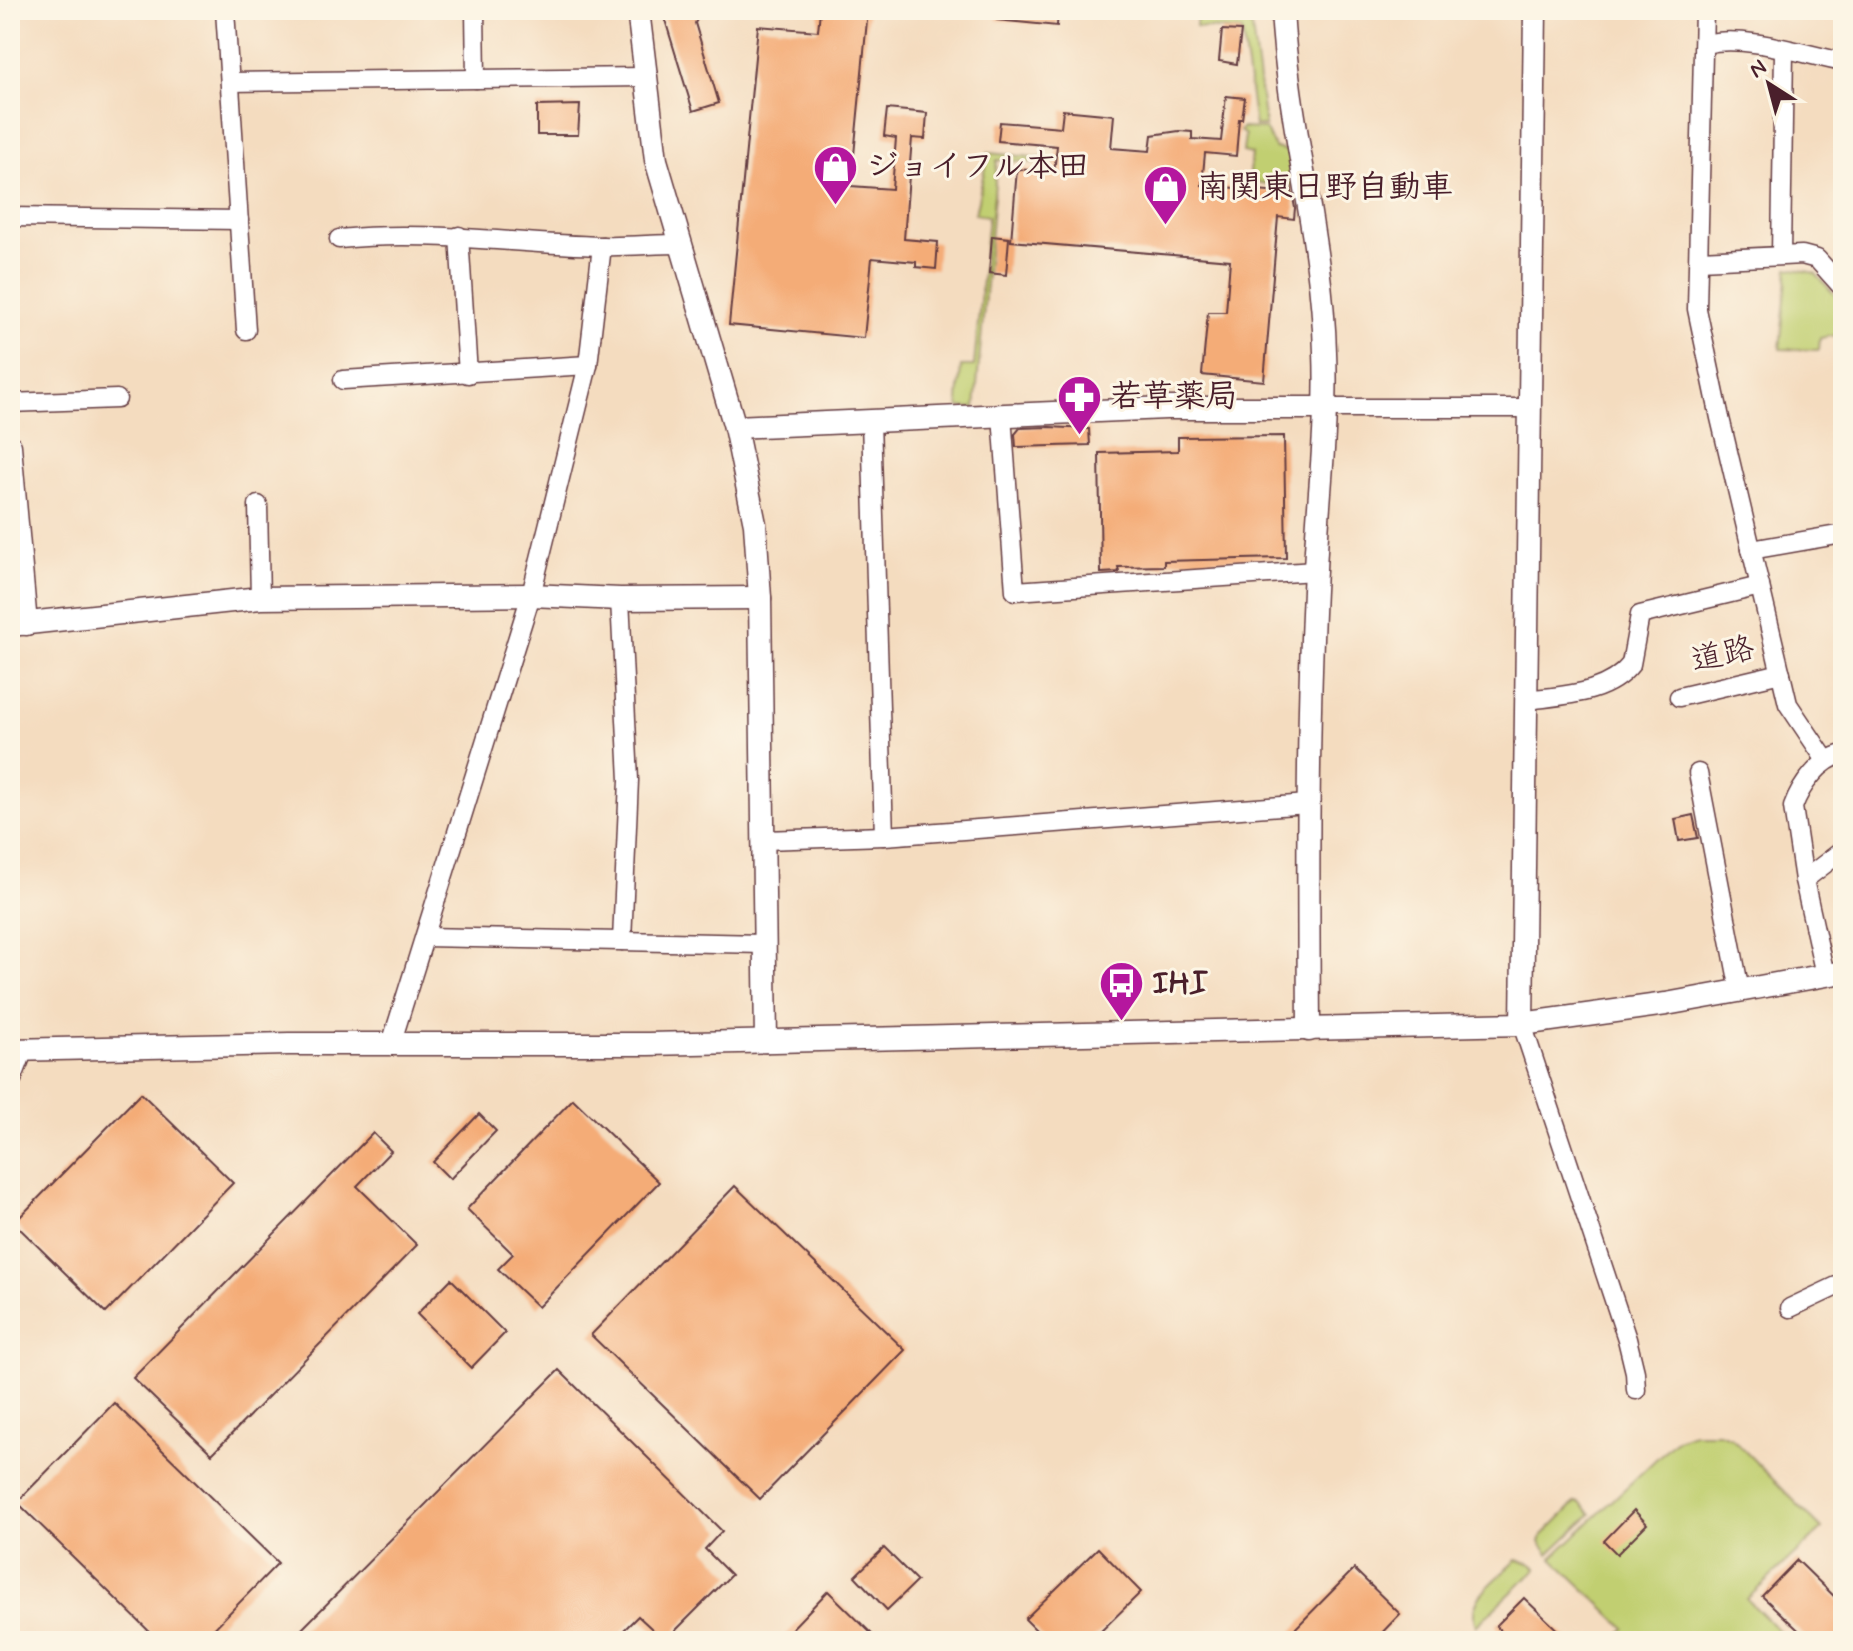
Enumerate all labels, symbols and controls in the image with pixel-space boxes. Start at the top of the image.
north arrow [1729,44,1809,124]
text: N [1744,54,1773,85]
shop icon: ジョイフル本田 [811,143,859,206]
place label: ジョイフル本田 [866,146,1089,188]
shop icon: 南関東日野自動車 [1142,164,1190,227]
place label: 南関東日野自動車 [1197,167,1453,209]
pharmacy icon: 若草薬局 [1055,373,1103,436]
place label: 若草薬局 [1110,376,1238,418]
street label: 道路 [1687,627,1759,683]
bus stop icon: IHI [1097,960,1145,1023]
place label: IHI [1152,963,1209,1005]

